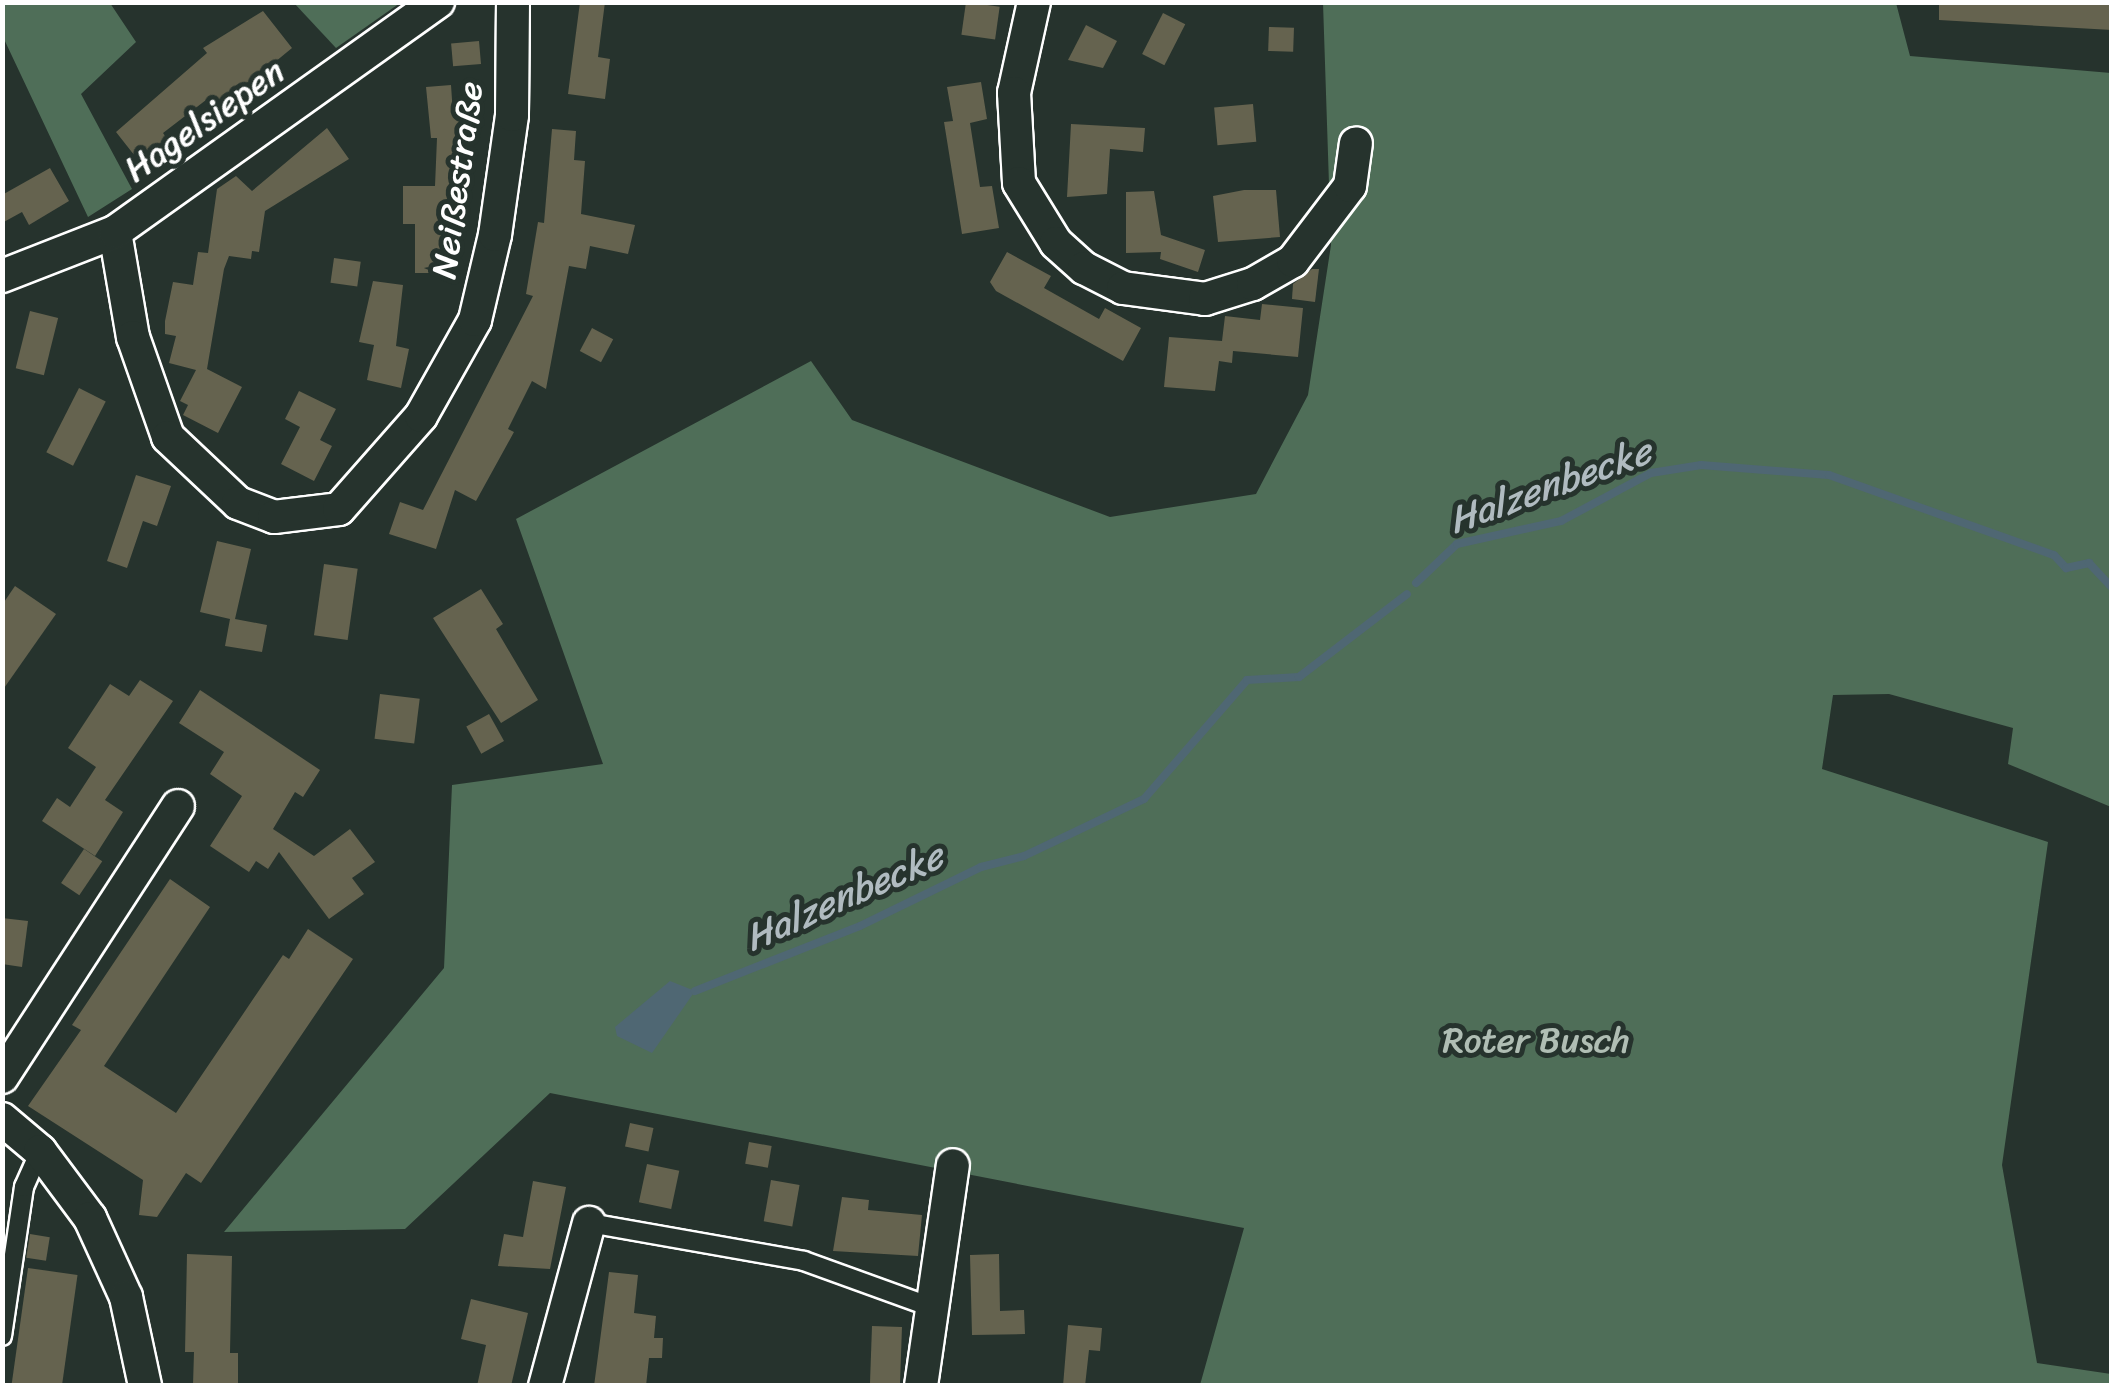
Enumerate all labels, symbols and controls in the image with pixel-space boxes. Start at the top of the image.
street label: Hagelsiepen [116,50,292,190]
street label: Neißestraße [422,79,492,281]
water label: Halzenbecke [1442,428,1658,544]
water label: Halzenbecke [737,833,951,961]
park label: Roter Busch [1442,1019,1630,1061]

